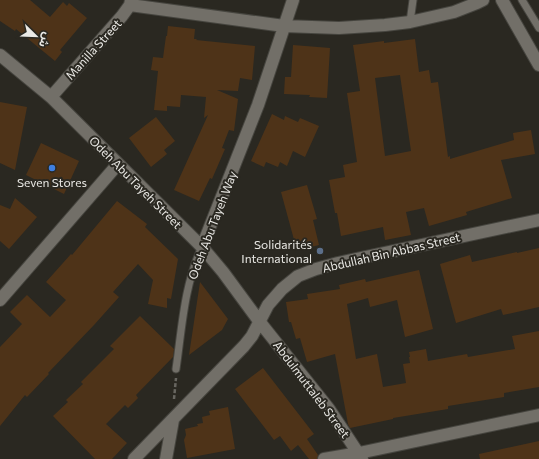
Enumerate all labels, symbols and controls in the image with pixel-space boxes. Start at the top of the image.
north arrow [16,16,56,56]
street label: Manilla Street [62,16,124,82]
text: ش [36,30,55,50]
street label: Odeh Abu Tayeh Street [87,133,185,231]
marker: Seven Stores [47,163,57,173]
street label: Odeh Abu Tayeh Way [185,169,239,281]
place label: Seven Stores [17,175,87,189]
street label: Abdullah Bin Abbas Street [321,229,461,275]
place label: Solidarités International [241,237,312,265]
marker: Solidarités International [315,246,325,256]
street label: Abdulmuttaleb Street [271,338,353,440]

